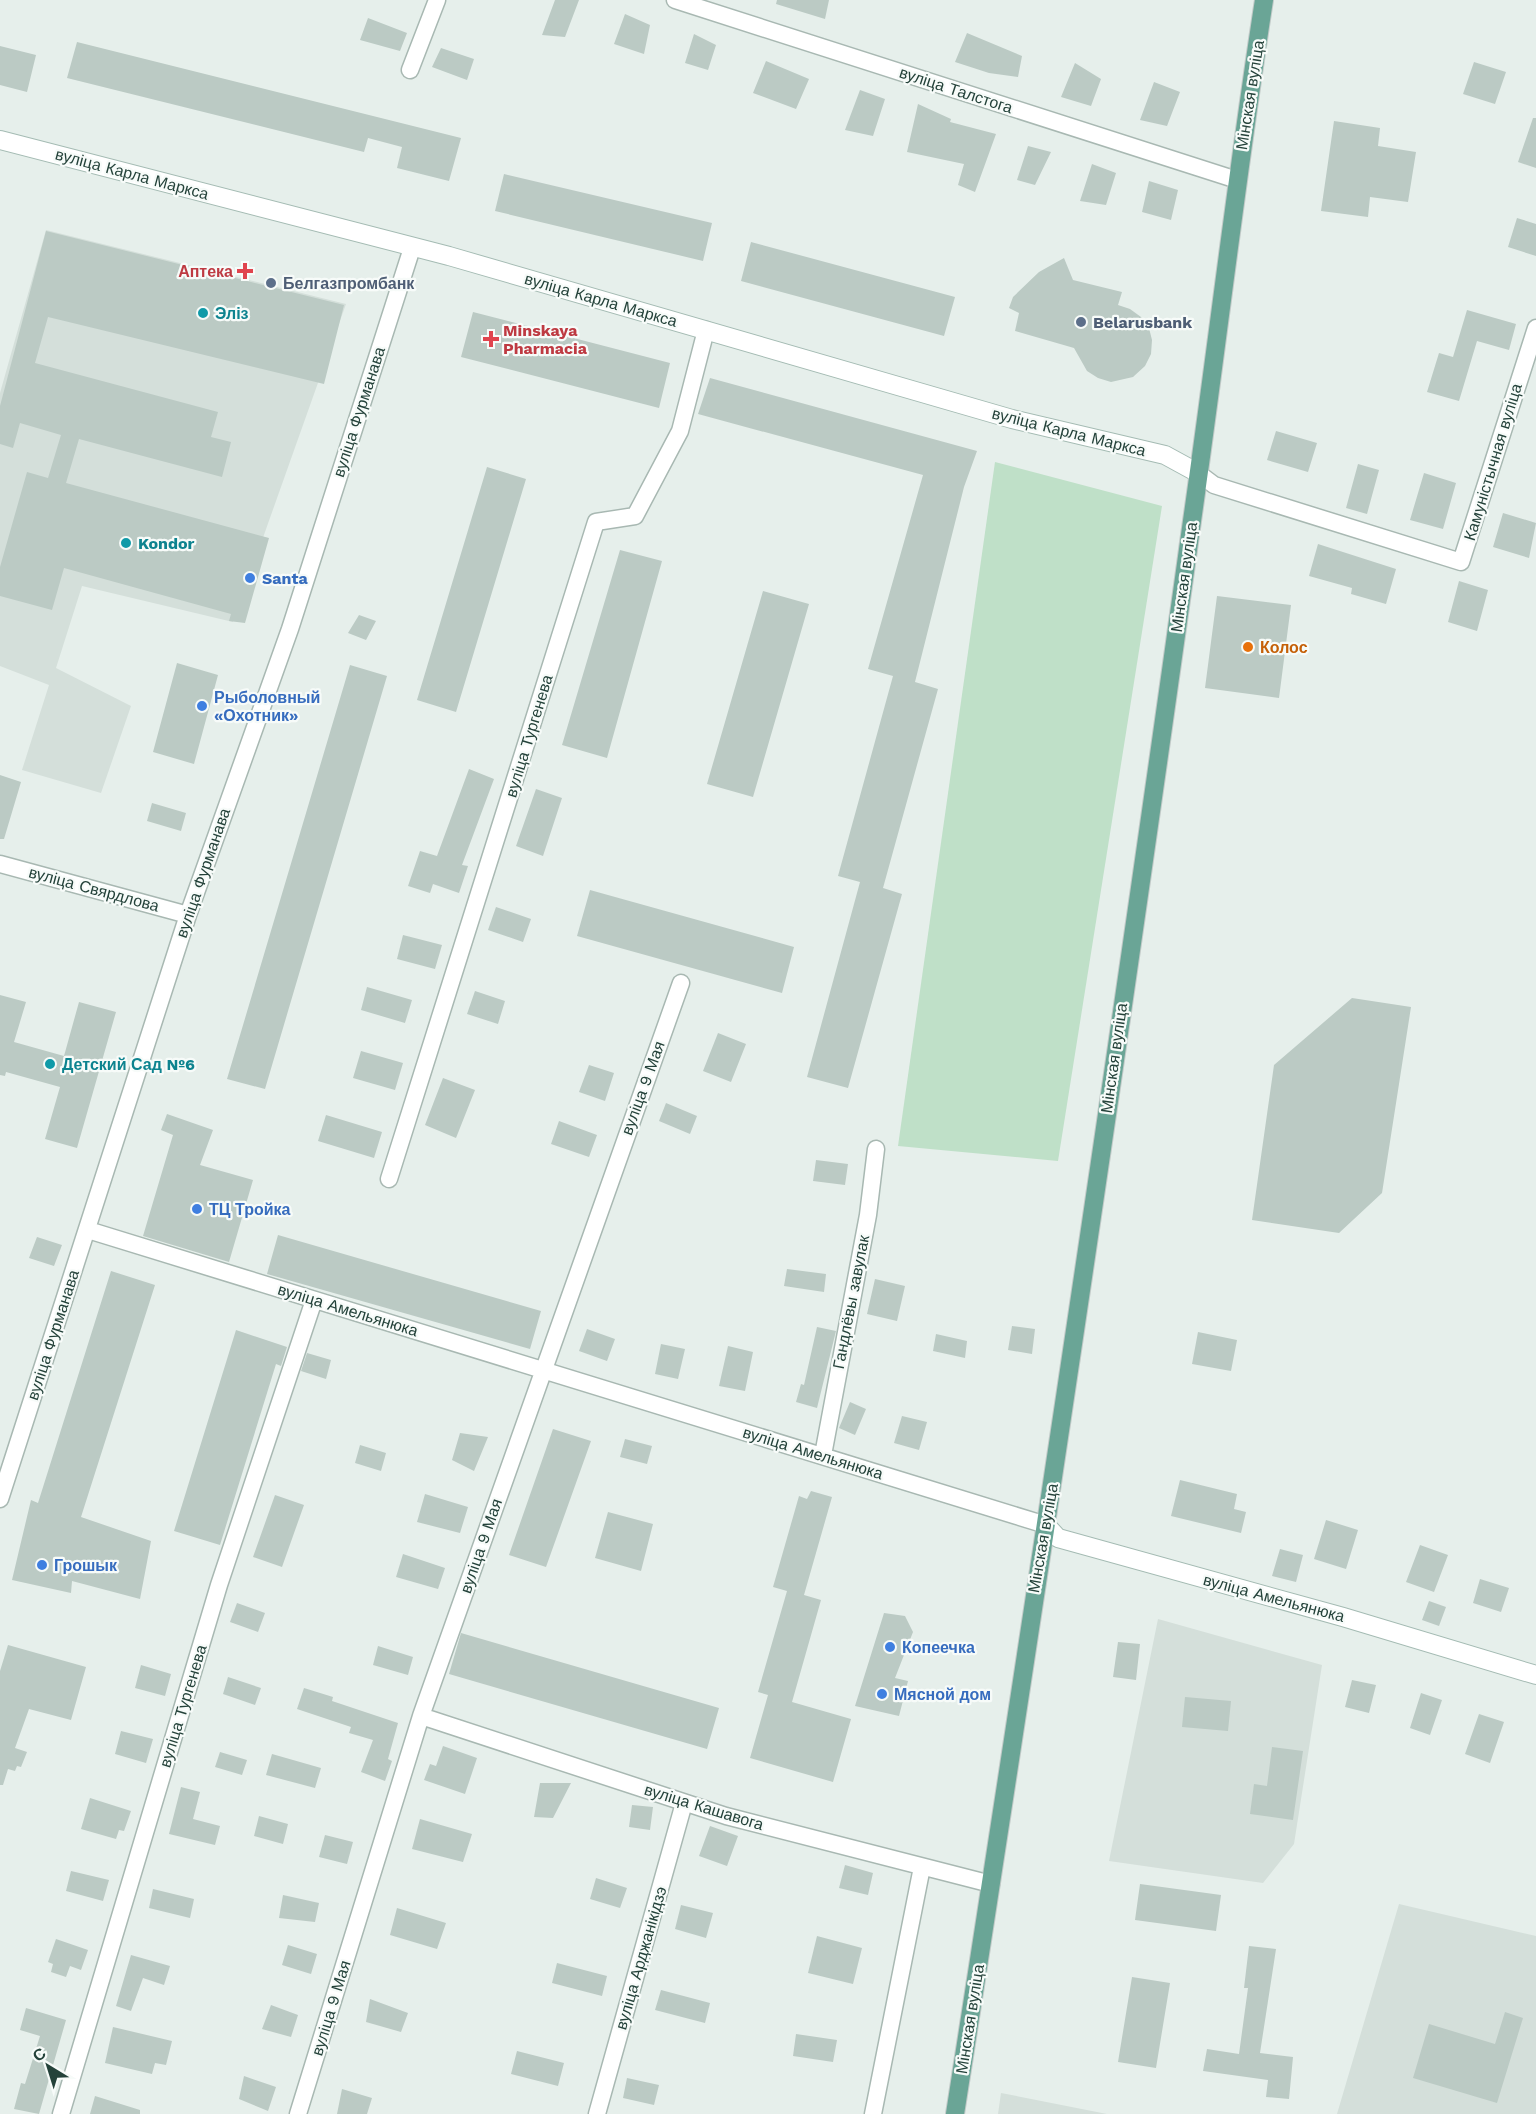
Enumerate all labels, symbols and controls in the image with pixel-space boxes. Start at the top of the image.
street label: Мінская вуліца [1232,39,1268,151]
street label: вуліца Талстога [897,63,1015,117]
street label: вуліца Карла Маркса [53,144,211,204]
place label: Аптека [178,262,233,281]
marker: Аптека [238,264,252,278]
street label: вуліца Карла Маркса [523,269,680,331]
place label: Белгазпромбанк [283,274,415,293]
marker: Белгазпромбанк [264,276,278,290]
place label: Эліз [215,304,249,323]
marker: Эліз [196,306,210,320]
place label: Belarusbank [1093,313,1192,332]
marker: Belarusbank [1074,315,1088,329]
place label: Minskaya Pharmacia [503,321,588,358]
marker: Minskaya Pharmacia [484,332,498,346]
street label: вуліца Фурманава [329,344,389,480]
street label: Камуністычная вуліца [1460,381,1526,543]
street label: вуліца Карла Маркса [990,404,1148,460]
street label: Мінская вуліца [1167,521,1201,633]
place label: Kondor [138,534,195,553]
marker: Kondor [119,536,133,550]
place label: Santa [262,569,309,588]
marker: Santa [243,571,257,585]
place label: Колос [1260,638,1308,657]
marker: Колос [1241,640,1255,654]
street label: вуліца Тургенева [501,672,557,800]
place label: Рыболовный «Охотник» [214,688,320,725]
marker: Рыболовный «Охотник» [195,699,209,713]
street label: вуліца Фурманава [172,806,234,940]
street label: вуліца Свярдлова [27,862,161,916]
street label: Мінская вуліца [1097,1002,1131,1114]
street label: вуліца 9 Мая [617,1038,669,1138]
place label: Детский Сад №6 [62,1055,195,1074]
marker: Детский Сад №6 [43,1057,57,1071]
place label: ТЦ Тройка [209,1200,291,1219]
marker: ТЦ Тройка [190,1202,204,1216]
street label: Гандлёвы завулак [829,1233,873,1370]
street label: вуліца Фурманава [23,1267,83,1403]
street label: вуліца Амельянюка [276,1280,421,1340]
street label: вуліца Амельянюка [741,1423,886,1483]
street label: Мінская вуліца [1024,1482,1062,1594]
street label: вуліца 9 Мая [456,1496,506,1596]
place label: Грошык [54,1556,118,1575]
marker: Грошык [35,1558,49,1572]
street label: вуліца Амельянюка [1201,1570,1347,1626]
place label: Копеечка [902,1638,975,1657]
marker: Копеечка [883,1640,897,1654]
street label: вуліца Тургенева [155,1642,211,1770]
place label: Мясной дом [894,1685,991,1704]
marker: Мясной дом [875,1687,889,1701]
street label: вуліца Кашавога [642,1780,766,1834]
street label: вуліца Арджанікідзэ [611,1884,671,2032]
street label: вуліца 9 Мая [307,1958,355,2058]
street label: Мінская вуліца [952,1963,988,2075]
north arrow [18,2036,78,2096]
text: С [29,2043,50,2066]

